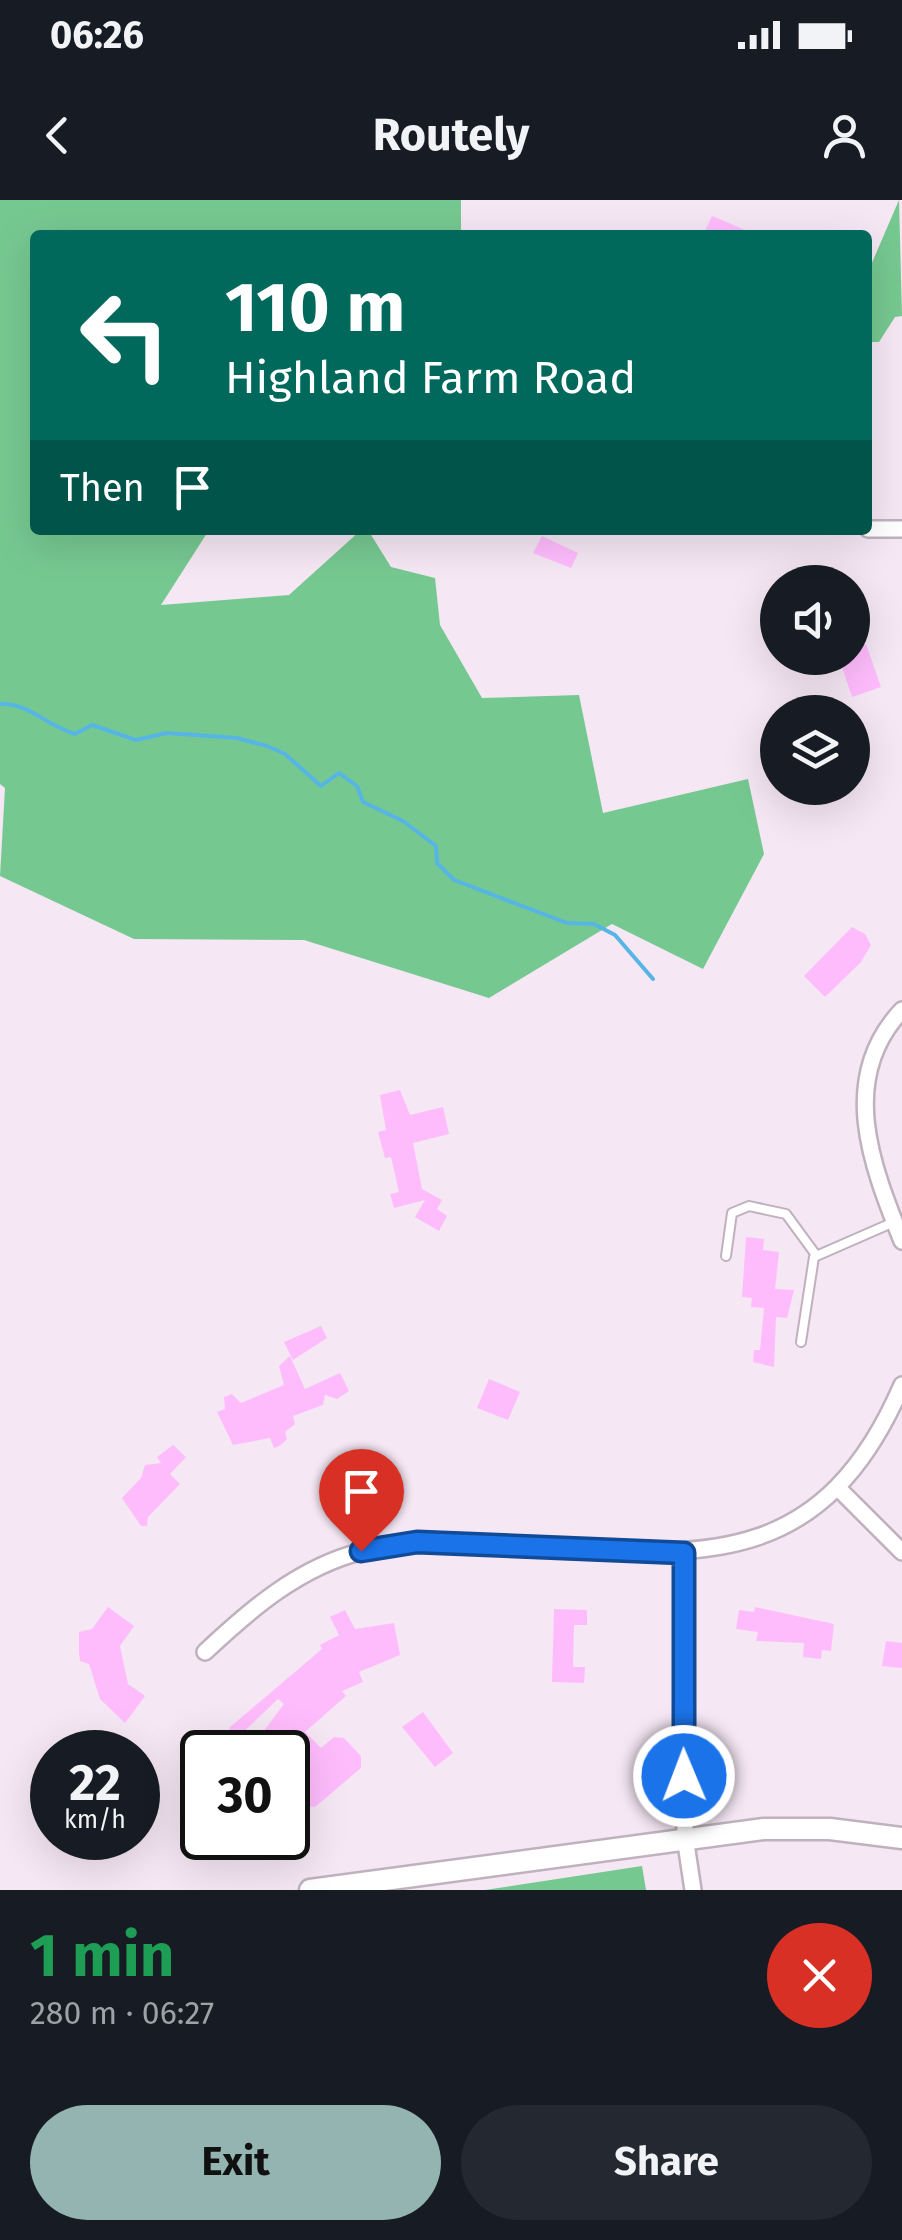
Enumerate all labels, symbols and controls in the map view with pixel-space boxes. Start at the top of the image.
text: 06:26 [50,12,144,58]
icon: back [30,108,85,163]
text: Routely [373,108,529,162]
icon: person [817,108,872,163]
text: 110 m [225,266,405,350]
icon: left [60,270,190,400]
text: Highland Farm Road [225,351,636,405]
icon: arrive [165,460,220,515]
text: Then [60,465,145,511]
map controls [760,565,870,805]
button: sound [760,565,870,675]
button: layers [760,695,870,805]
pin [319,1449,404,1552]
icon: arrive [334,1464,389,1519]
position arrow [632,1724,736,1828]
speed limit sign: 30 [180,1730,310,1860]
text: 22 [69,1753,121,1813]
text: km/h [64,1805,126,1835]
text: 1 min [30,1920,174,1992]
button: close [767,1923,872,2028]
text: 280 m · 06:27 [30,1994,214,2032]
button: Exit [30,2105,441,2220]
button: Share [461,2105,872,2220]

